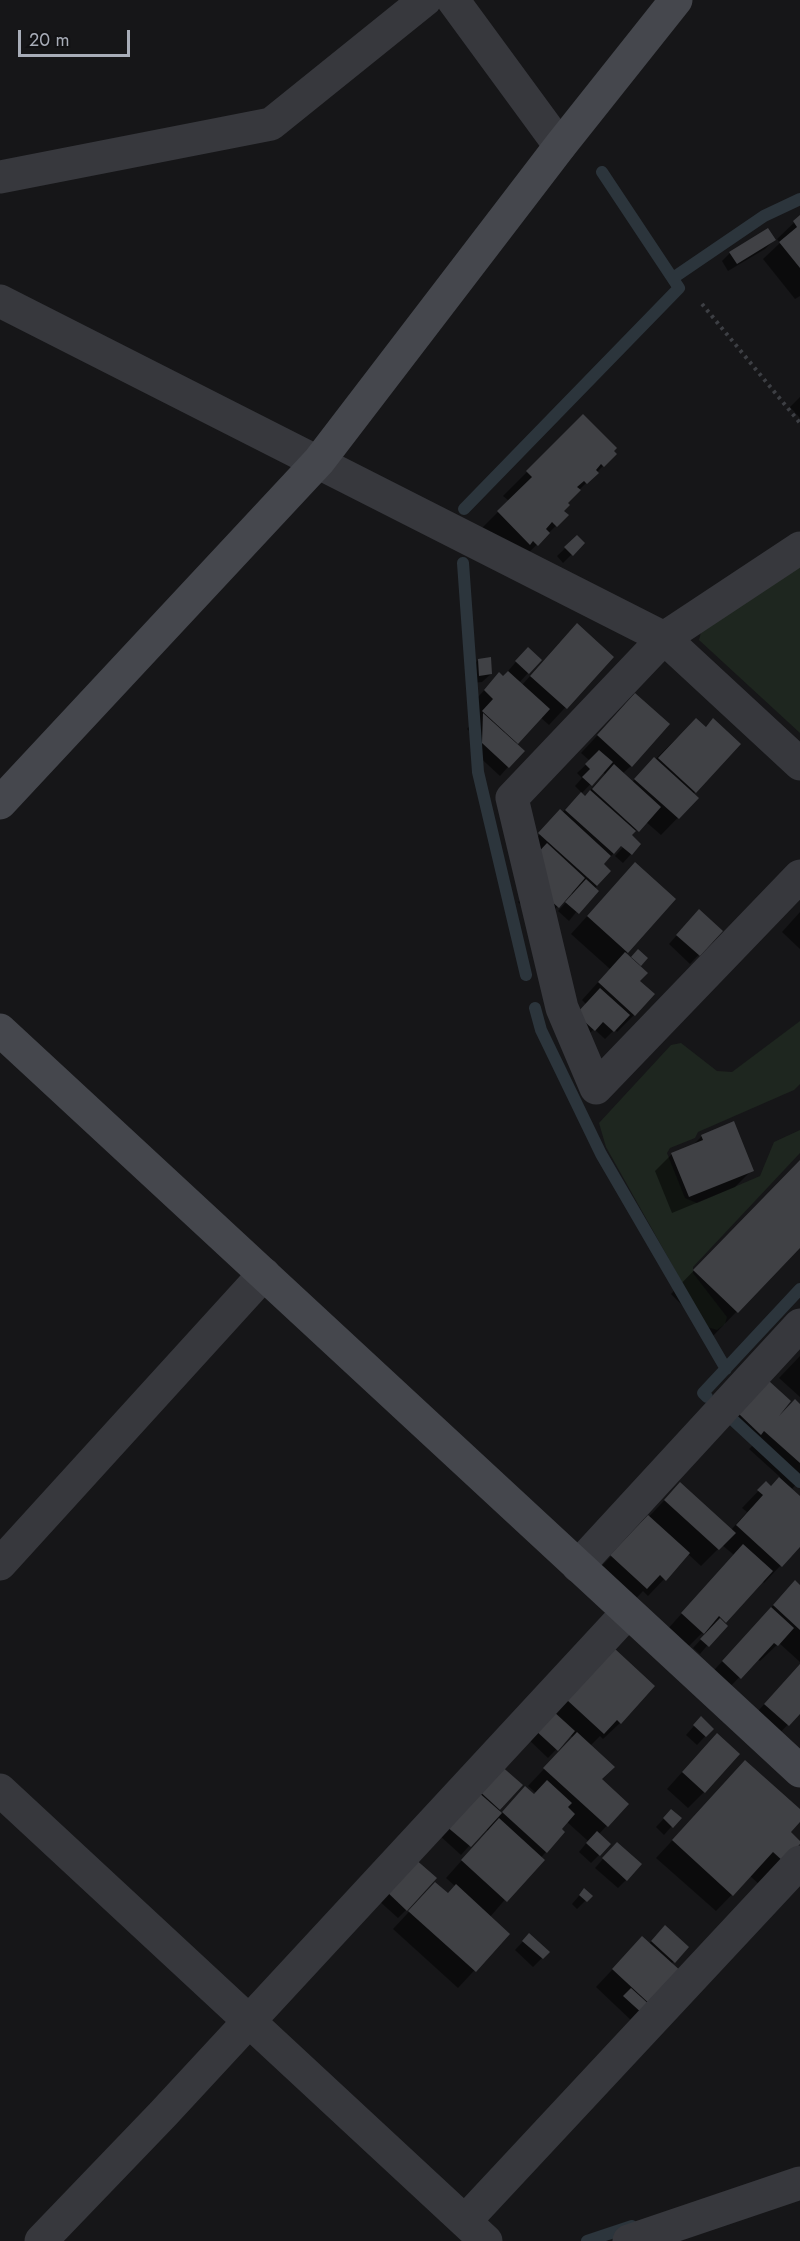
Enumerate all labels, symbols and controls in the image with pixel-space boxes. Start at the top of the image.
scale bar [21,18,134,56]
text: 20 m [29,27,69,53]

